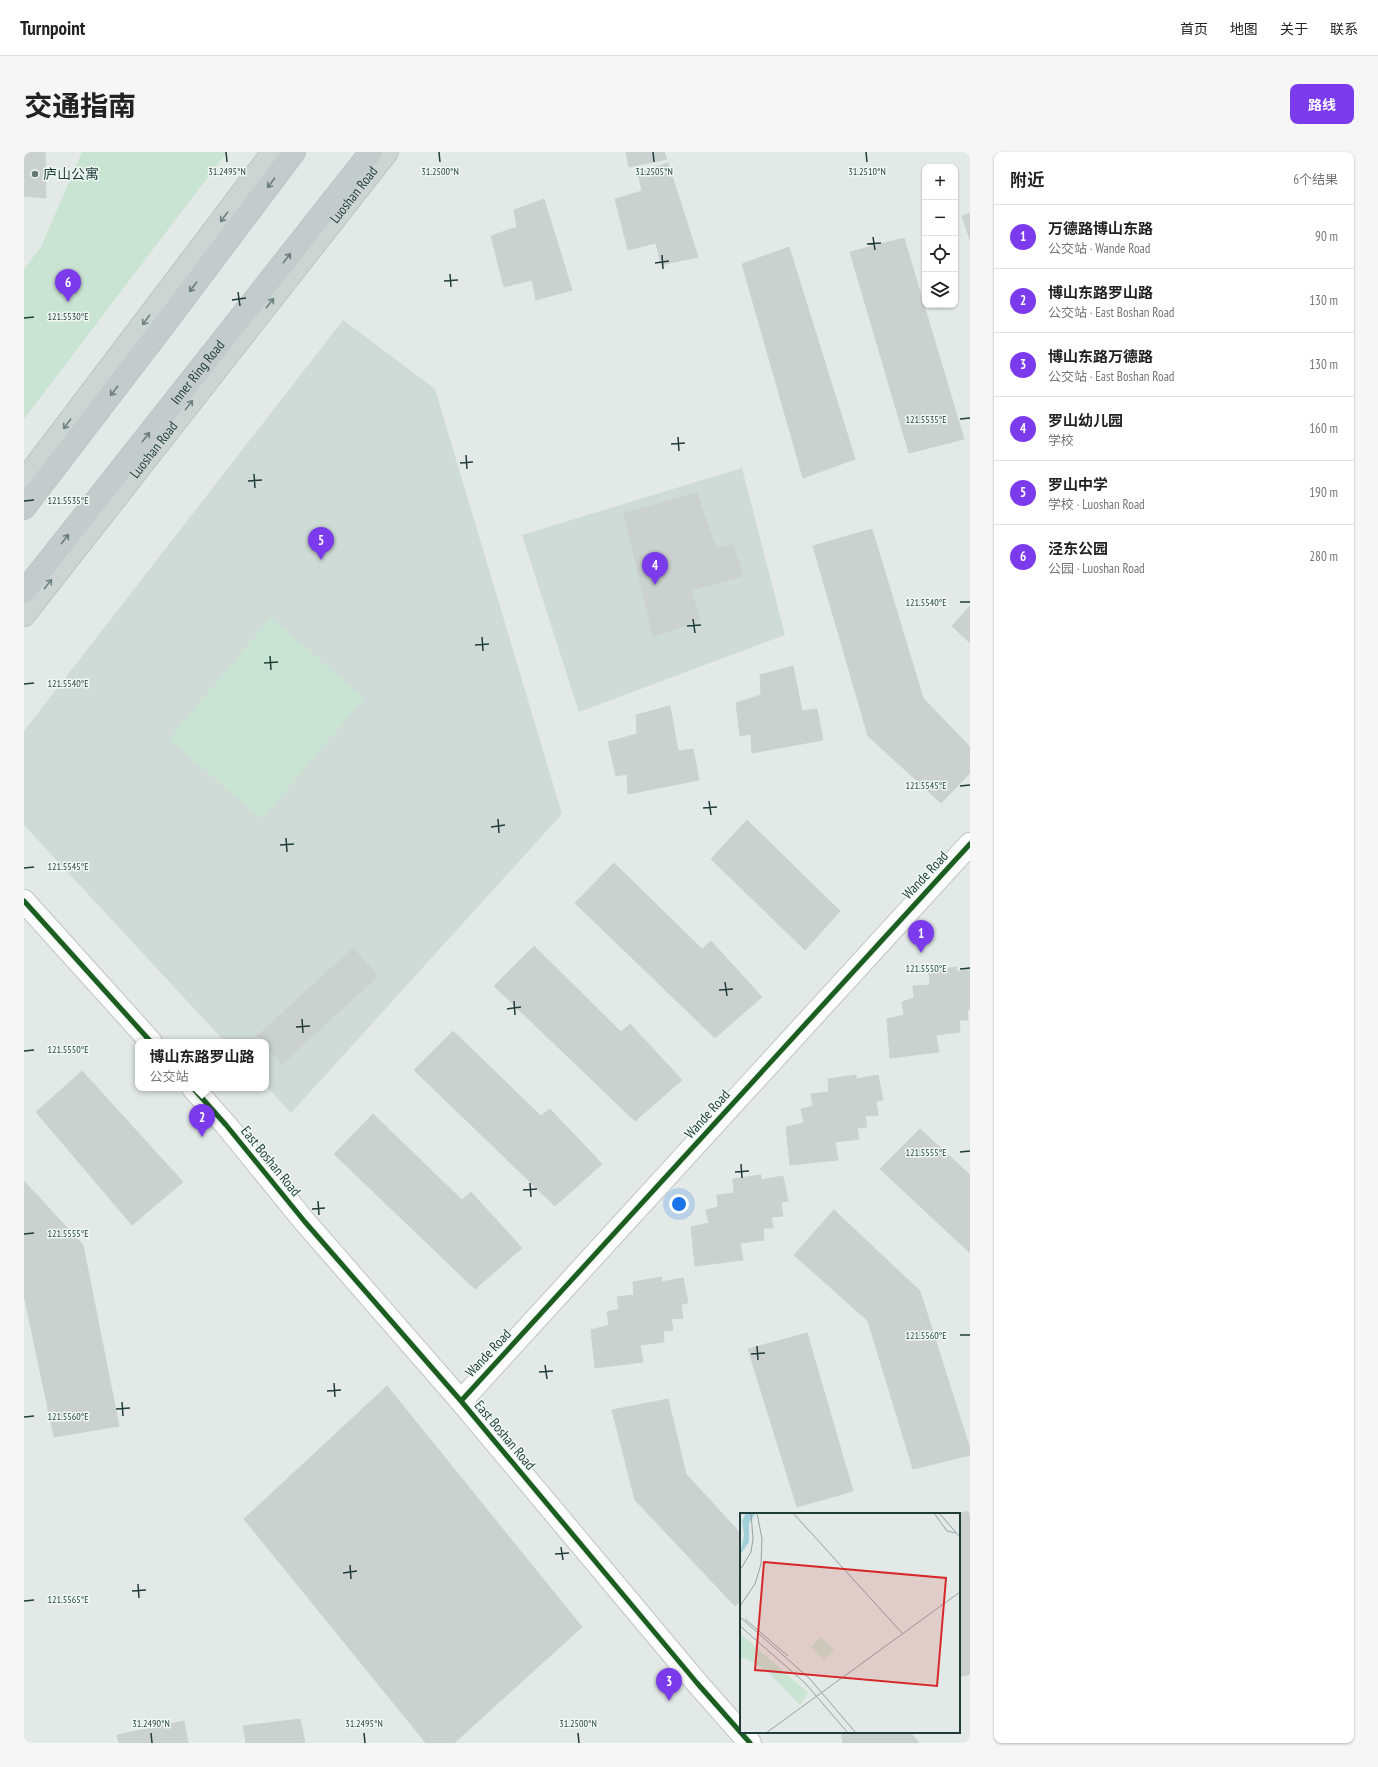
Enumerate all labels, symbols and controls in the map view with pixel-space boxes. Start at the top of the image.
text: Turnpoint [20,16,85,40]
text: 首页 [1180,20,1208,38]
text: 地图 [1230,20,1258,38]
text: 关于 [1280,20,1308,38]
text: 联系 [1330,20,1358,38]
button: 路线 [1290,84,1354,124]
text: 交通指南 [24,87,136,124]
street label: Luoshan Road [326,163,381,227]
map controls [922,164,958,308]
button: + [922,164,958,200]
place label: 庐山公寓 [43,165,99,183]
text: 31.2495°N [208,165,246,178]
text: 31.2500°N [421,165,459,178]
text: 31.2505°N [635,165,673,178]
text: 31.2510°N [848,165,886,178]
marker: 庐山公寓 [30,169,40,179]
text: 附近 [1010,169,1044,191]
text: 6个结果 [1293,171,1338,188]
one-way arrow [267,178,275,189]
button: − [922,200,958,236]
one-way arrow [220,211,228,222]
text: 万德路博山东路 [1048,219,1153,238]
text: 1 [1020,228,1026,245]
text: 90 m [1315,228,1338,245]
button: locate [922,236,958,272]
text: 公交站 · Wande Road [1048,240,1150,257]
one-way arrow [283,253,291,264]
pin: 6 [55,269,81,302]
button: layers [922,272,958,308]
one-way arrow [189,282,197,293]
text: 博山东路罗山路 [1048,283,1153,302]
text: 2 [1020,292,1026,309]
text: 130 m [1309,292,1338,309]
one-way arrow [265,297,274,308]
text: 公交站 · East Boshan Road [1048,304,1174,321]
text: 121.5530°E [48,310,89,323]
one-way arrow [141,315,150,326]
street label: Inner Ring Road [166,336,228,408]
text: 博山东路万德路 [1048,347,1153,366]
text: 3 [1020,356,1026,373]
text: 130 m [1309,356,1338,373]
text: 公交站 · East Boshan Road [1048,368,1174,385]
one-way arrow [110,385,118,396]
one-way arrow [185,399,194,410]
text: 罗山幼儿园 [1048,411,1123,430]
text: 121.5535°E [906,413,947,426]
one-way arrow [63,418,71,429]
street label: Luoshan Road [126,418,181,482]
text: 4 [1020,420,1026,437]
text: 160 m [1309,420,1338,437]
one-way arrow [142,432,150,443]
text: 学校 [1048,432,1074,449]
text: 罗山中学 [1048,475,1108,494]
text: 5 [1020,484,1026,501]
text: 190 m [1309,484,1338,501]
text: 121.5535°E [48,494,89,507]
text: 学校 · Luoshan Road [1048,496,1145,513]
pin: 5 [308,527,334,560]
one-way arrow [61,534,70,545]
text: 泾东公园 [1048,539,1108,558]
text: 6 [1020,548,1026,565]
text: 280 m [1309,548,1338,565]
pin: 4 [642,552,668,585]
text: 公园 · Luoshan Road [1048,560,1145,577]
one-way arrow [44,579,52,590]
text: 121.5540°E [906,596,947,609]
text: 121.5540°E [48,677,89,690]
text: 121.5545°E [906,779,947,792]
street label: Wande Road [898,847,952,903]
text: 121.5545°E [48,860,89,873]
pin: 1 [908,920,934,953]
text: 121.5550°E [906,962,947,975]
popup [135,1039,269,1091]
text: 121.5550°E [48,1043,89,1056]
text: 博山东路罗山路 [149,1047,255,1066]
text: 公交站 [149,1068,189,1085]
street label: Wande Road [680,1086,734,1142]
pin: 2 [189,1104,215,1137]
street label: East Boshan Road [237,1122,305,1200]
text: 121.5555°E [906,1146,947,1159]
your location [669,1194,689,1214]
text: 121.5555°E [48,1227,89,1240]
street label: Wande Road [461,1325,515,1381]
text: 121.5560°E [906,1329,947,1342]
street label: East Boshan Road [471,1397,539,1473]
text: 121.5560°E [48,1410,89,1423]
inset map [740,1513,960,1733]
text: 121.5565°E [48,1593,89,1606]
pin: 3 [656,1668,682,1701]
text: 31.2490°N [132,1717,170,1730]
text: 31.2495°N [345,1717,383,1730]
text: 31.2500°N [559,1717,597,1730]

